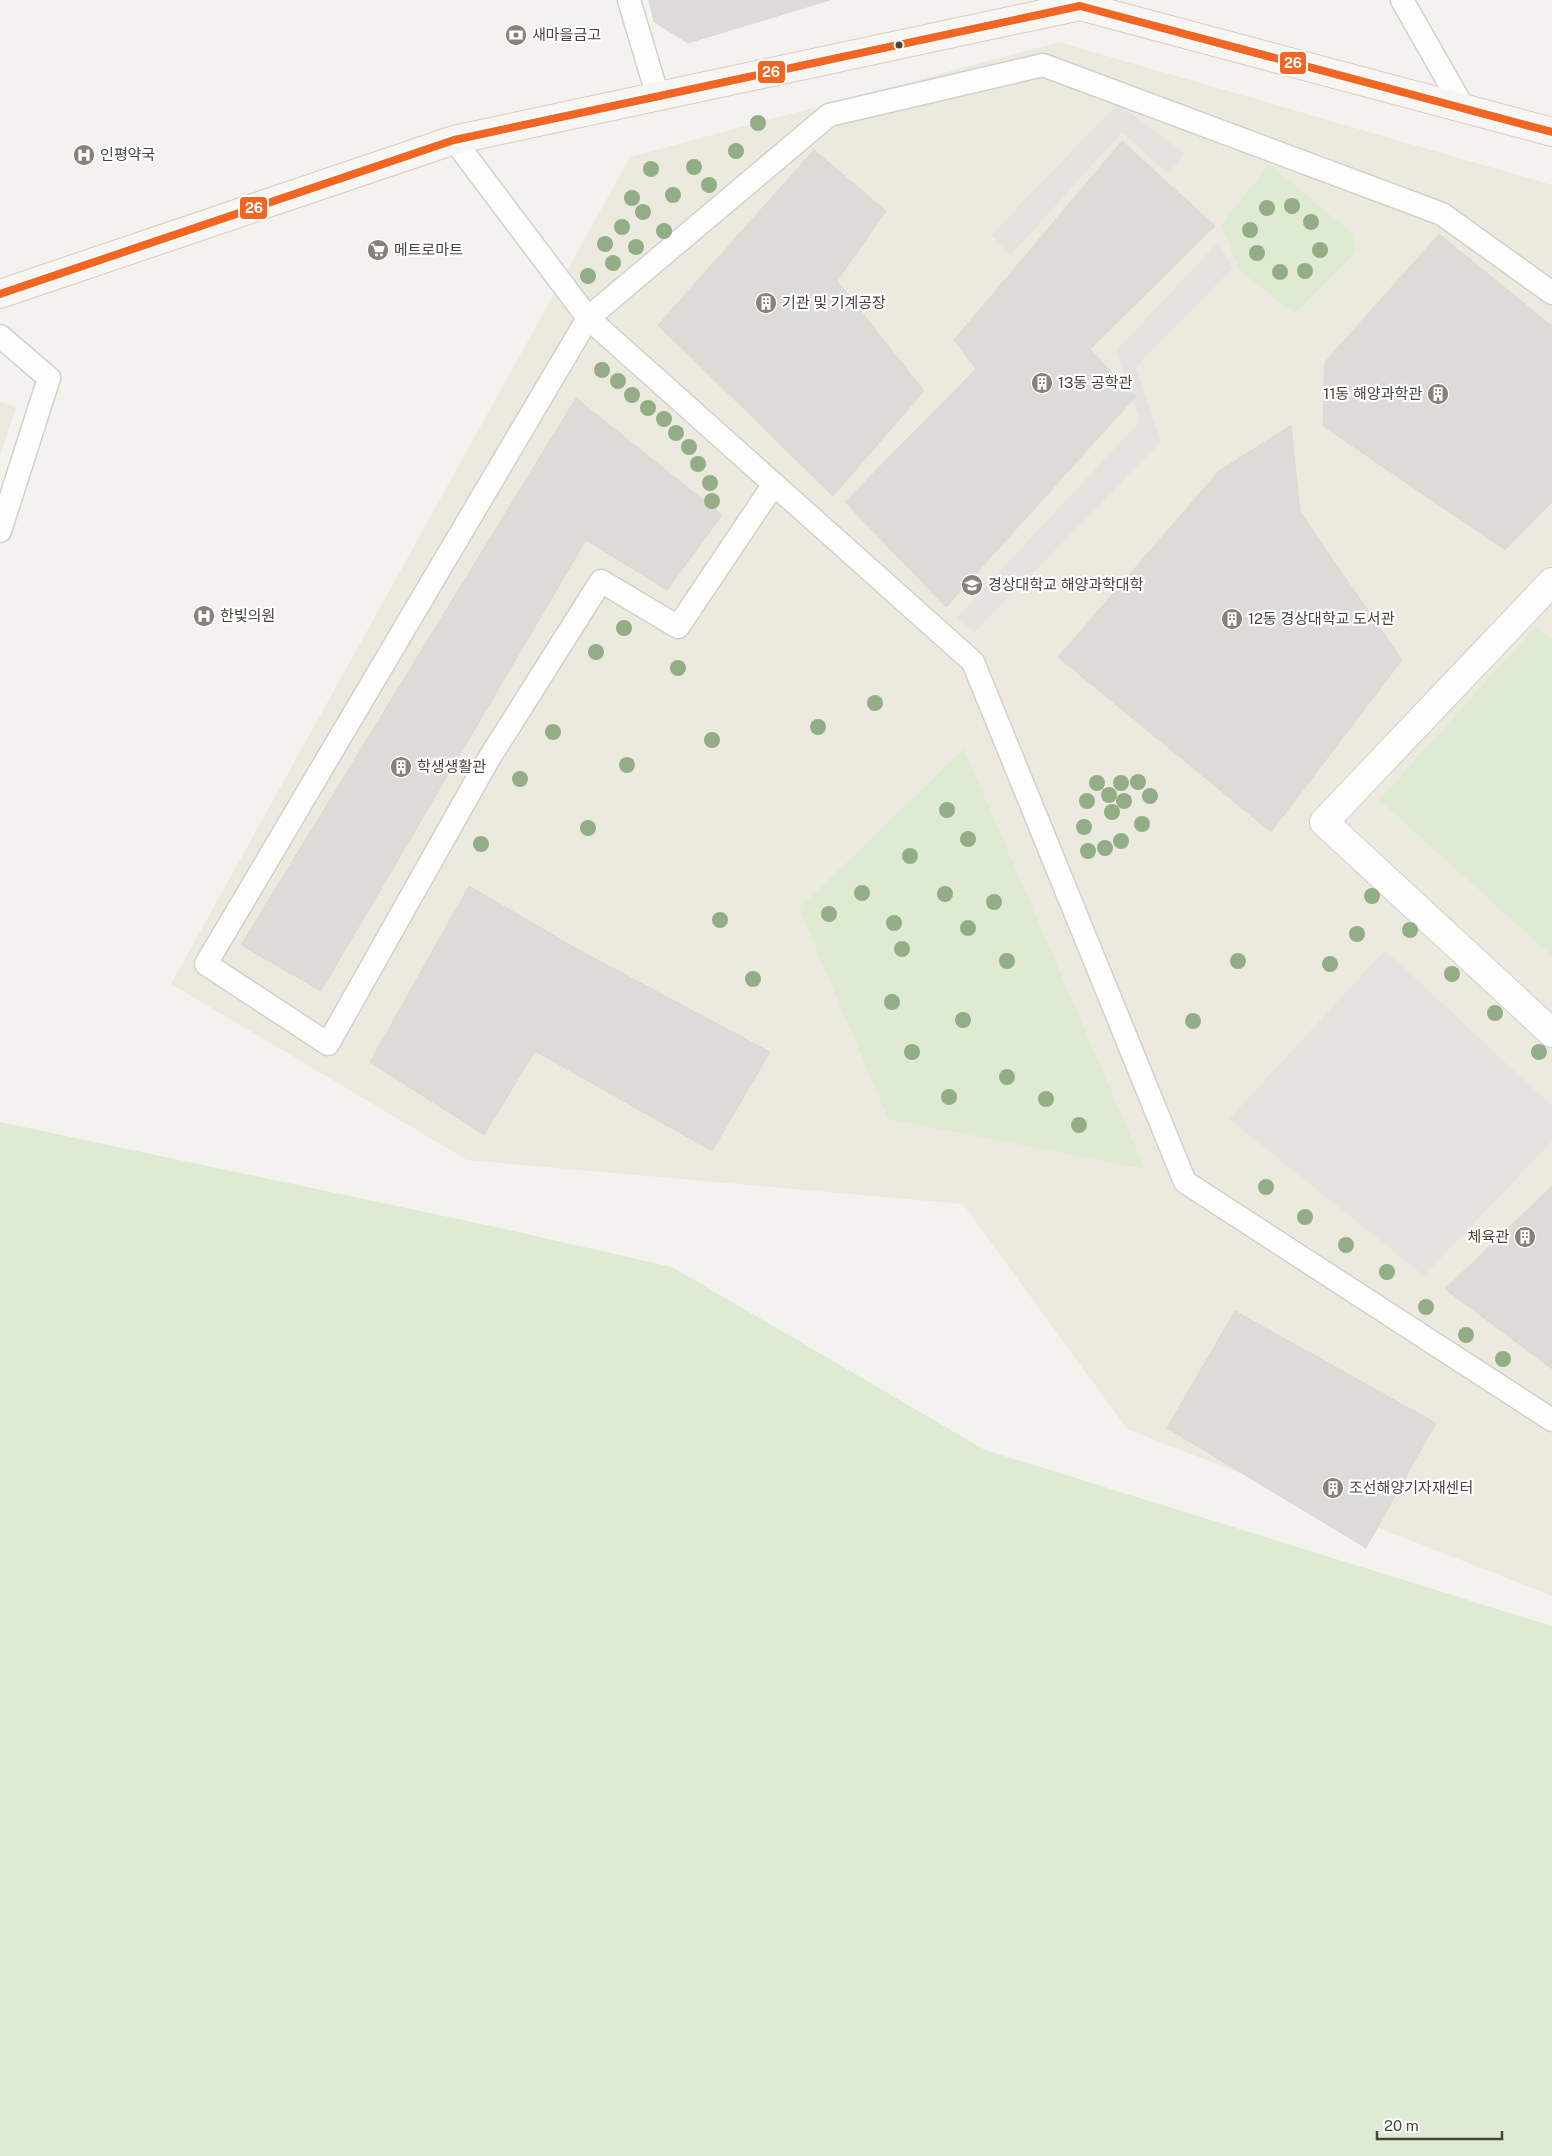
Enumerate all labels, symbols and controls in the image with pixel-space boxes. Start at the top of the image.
bank icon: 새마을금고 [504,23,528,47]
place label: 새마을금고 [532,26,601,43]
unlabelled marker [894,40,904,50]
line badge: 26 [1279,51,1307,75]
text: 26 [1284,55,1302,71]
line badge: 26 [757,60,786,84]
text: 26 [762,64,780,80]
hospital icon: 인평약국 [72,143,96,167]
place label: 인평약국 [100,146,155,163]
line badge: 26 [239,196,268,220]
text: 26 [245,200,263,216]
supermarket icon: 메트로마트 [366,238,390,262]
place label: 메트로마트 [394,241,463,258]
building icon: 기관 및 기계공장 [754,291,778,315]
place label: 기관 및 기계공장 [782,294,886,311]
building icon: 13동 공학관 [1030,371,1054,395]
place label: 13동 공학관 [1058,374,1133,391]
building icon: 11동 해양과학관 [1426,382,1450,406]
place label: 11동 해양과학관 [1323,385,1422,402]
school or university icon: 경상대학교 해양과학대학 [960,573,984,597]
place label: 경상대학교 해양과학대학 [988,576,1144,593]
hospital icon: 한빛의원 [192,604,216,628]
place label: 한빛의원 [220,607,275,624]
building icon: 12동 경상대학교 도서관 [1220,607,1244,631]
place label: 12동 경상대학교 도서관 [1248,610,1395,627]
building icon: 학생생활관 [389,755,413,779]
place label: 학생생활관 [417,758,486,775]
building icon: 체육관 [1513,1225,1537,1249]
place label: 체육관 [1468,1228,1509,1245]
building icon: 조선해양기자재센터 [1321,1476,1345,1500]
place label: 조선해양기자재센터 [1349,1479,1473,1496]
scale bar [1377,2108,1502,2140]
text: 20 m [1384,2117,1419,2134]

